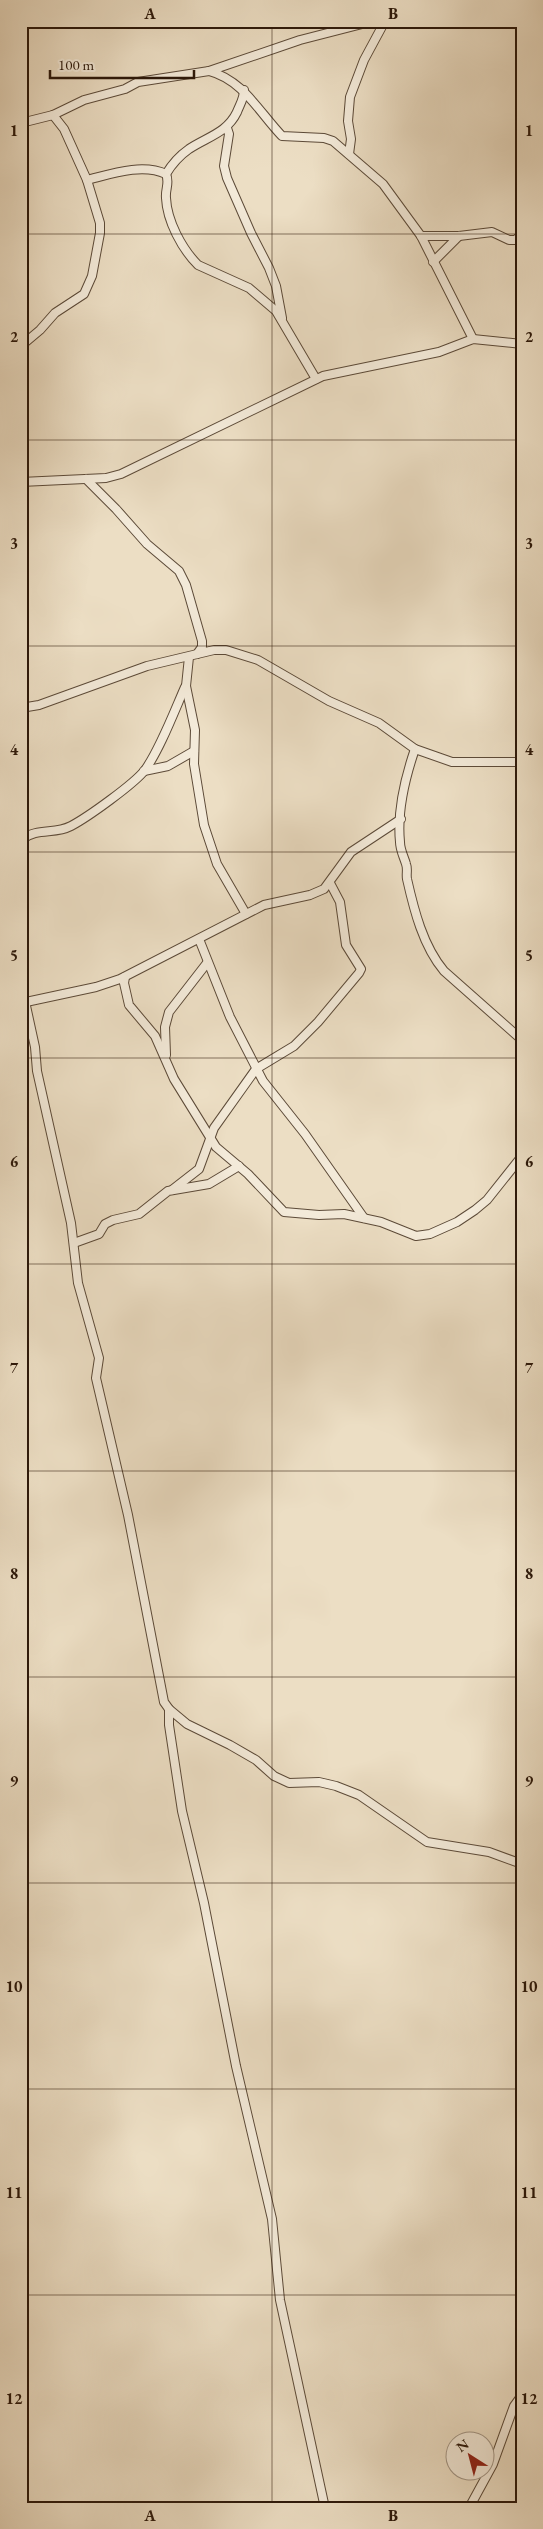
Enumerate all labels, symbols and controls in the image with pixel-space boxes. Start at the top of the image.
text: A [143,3,156,24]
text: B [388,3,398,24]
scale bar [50,48,194,80]
text: 100 m [58,55,95,74]
text: 1 [10,120,18,141]
text: 1 [525,120,533,141]
text: 2 [10,326,19,347]
text: 2 [525,326,534,347]
text: 3 [10,533,18,554]
text: 3 [525,533,533,554]
text: 4 [10,739,19,760]
text: 4 [525,739,534,760]
text: 5 [10,945,18,966]
text: 5 [525,945,533,966]
text: 6 [10,1151,19,1172]
text: 6 [525,1151,534,1172]
text: 7 [10,1357,19,1378]
text: 7 [525,1357,534,1378]
text: 8 [10,1563,18,1584]
text: 8 [525,1563,533,1584]
text: 9 [10,1770,19,1791]
text: 9 [525,1770,534,1791]
text: 10 [6,1976,23,1997]
text: 10 [521,1976,538,1997]
text: 11 [6,2182,22,2203]
text: 11 [521,2182,537,2203]
text: 12 [6,2388,23,2409]
text: 12 [521,2388,538,2409]
north arrow [446,2432,496,2482]
text: N [452,2434,473,2456]
text: A [143,2505,156,2526]
text: B [388,2505,398,2526]

